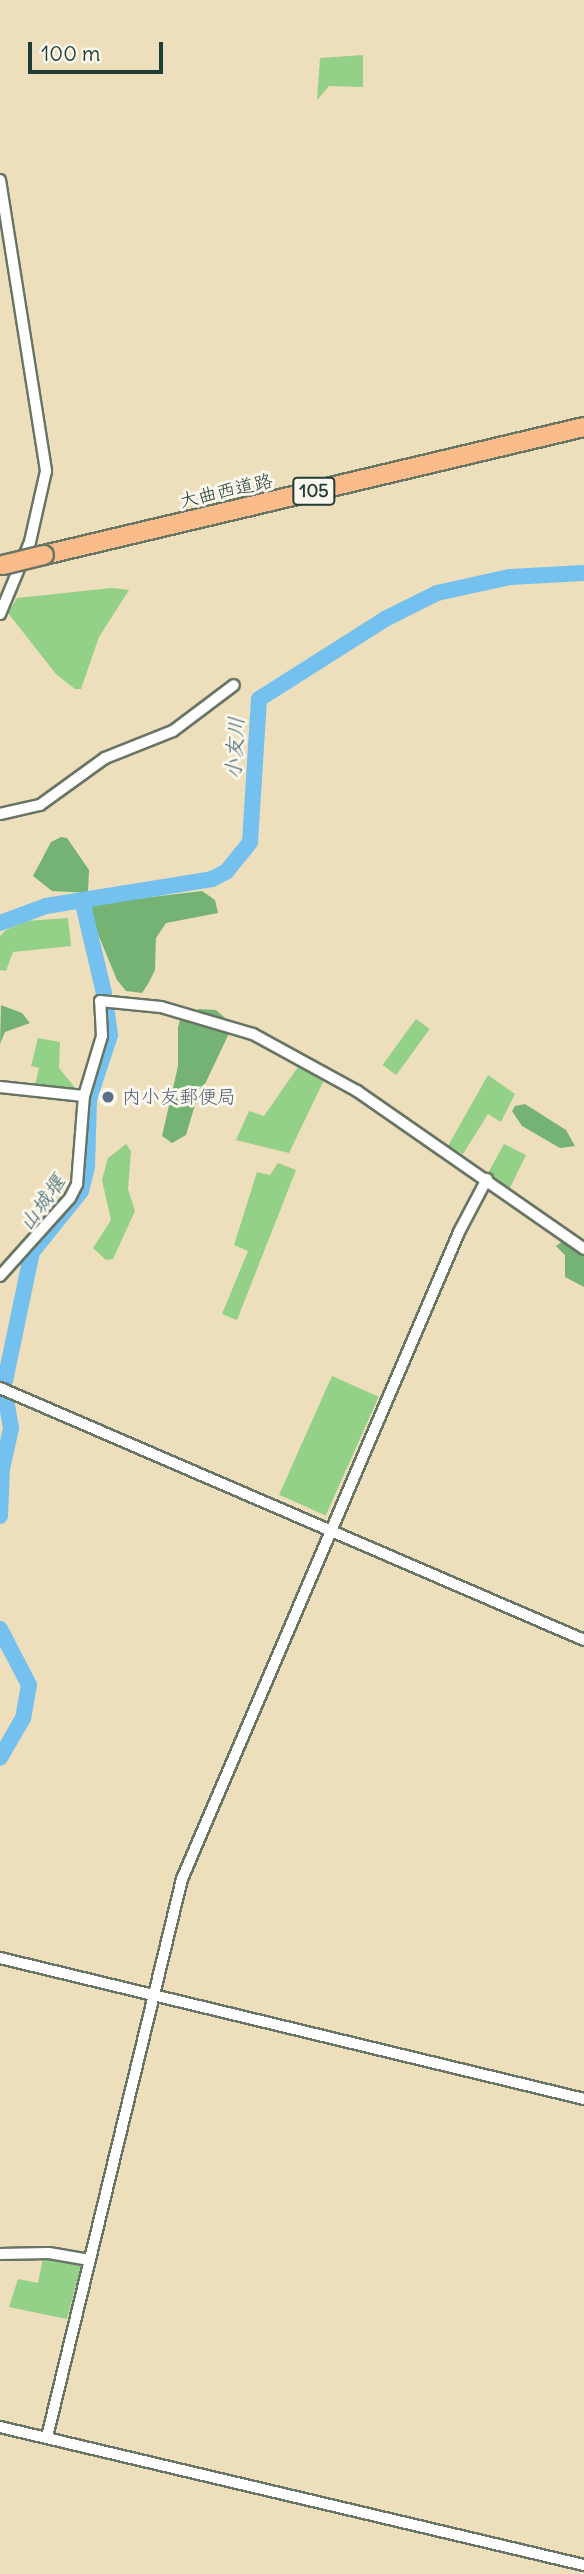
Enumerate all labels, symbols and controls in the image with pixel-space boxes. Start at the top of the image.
scale bar [32,28,166,72]
text: 100 m [41,40,100,67]
street label: 大曲西道路 [177,469,275,513]
road number: 105 [291,476,337,505]
water label: 小友川 [221,716,249,780]
place label: 内小友郵便局 [122,1086,236,1108]
marker: 内小友郵便局 [100,1089,116,1105]
water label: 山城堰 [13,1170,71,1236]

